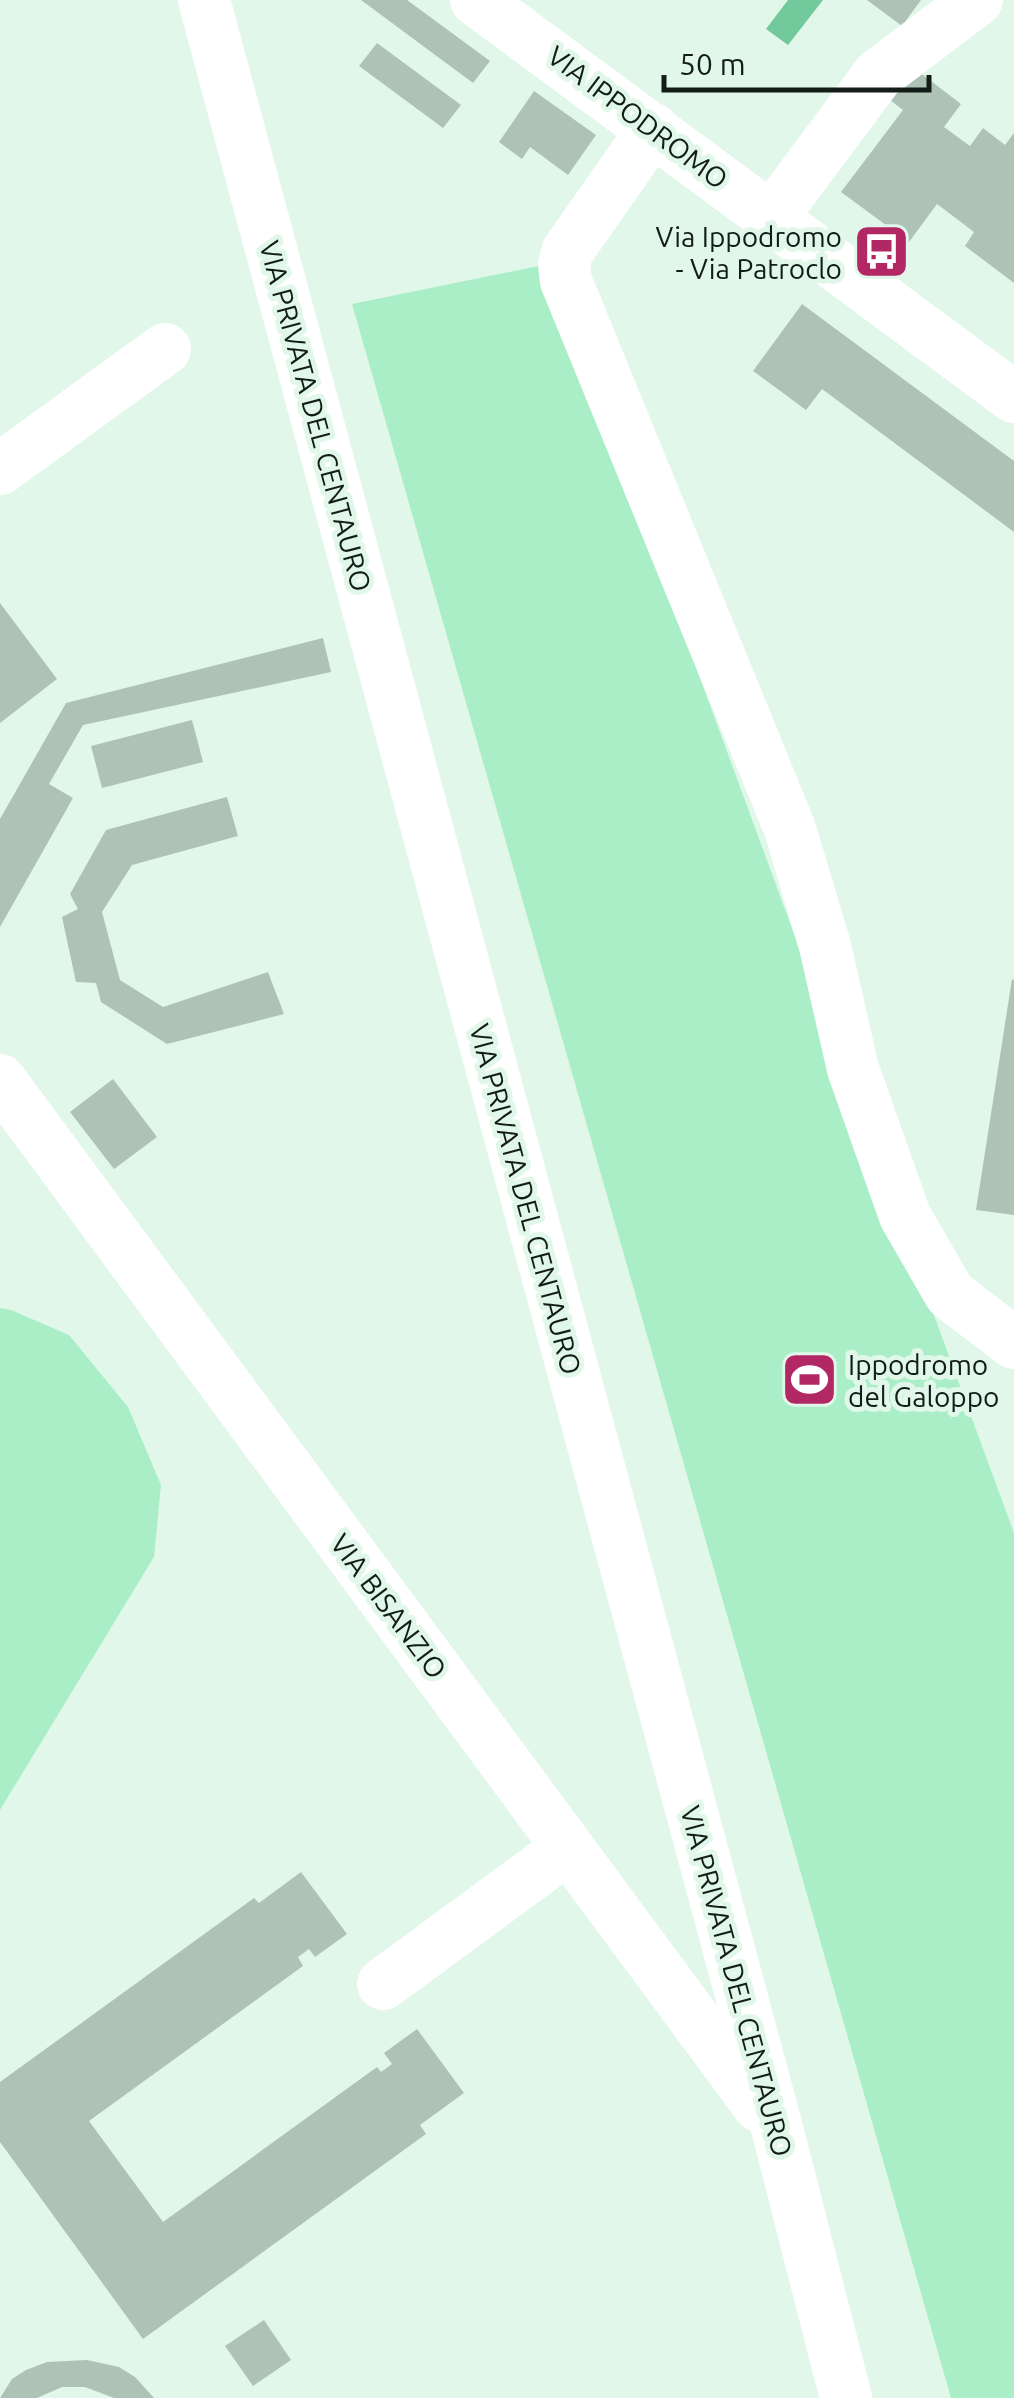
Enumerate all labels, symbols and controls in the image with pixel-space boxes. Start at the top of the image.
scale bar [664,30,929,92]
street label: VIA IPPODROMO [542,39,734,195]
text: 50 m [679,47,746,81]
place label: Via Ippodromo - Via Patroclo [656,221,842,284]
bus stop icon: Via Ippodromo - Via Patroclo [851,222,911,282]
street label: VIA PRIVATA DEL CENTAURO [254,237,378,595]
street label: VIA PRIVATA DEL CENTAURO [464,1020,588,1378]
place label: Ippodromo del Galoppo [848,1349,999,1412]
sports icon: Ippodromo del Galoppo [779,1350,839,1410]
street label: VIA BISANZIO [325,1528,453,1684]
street label: VIA PRIVATA DEL CENTAURO [675,1802,799,2160]

